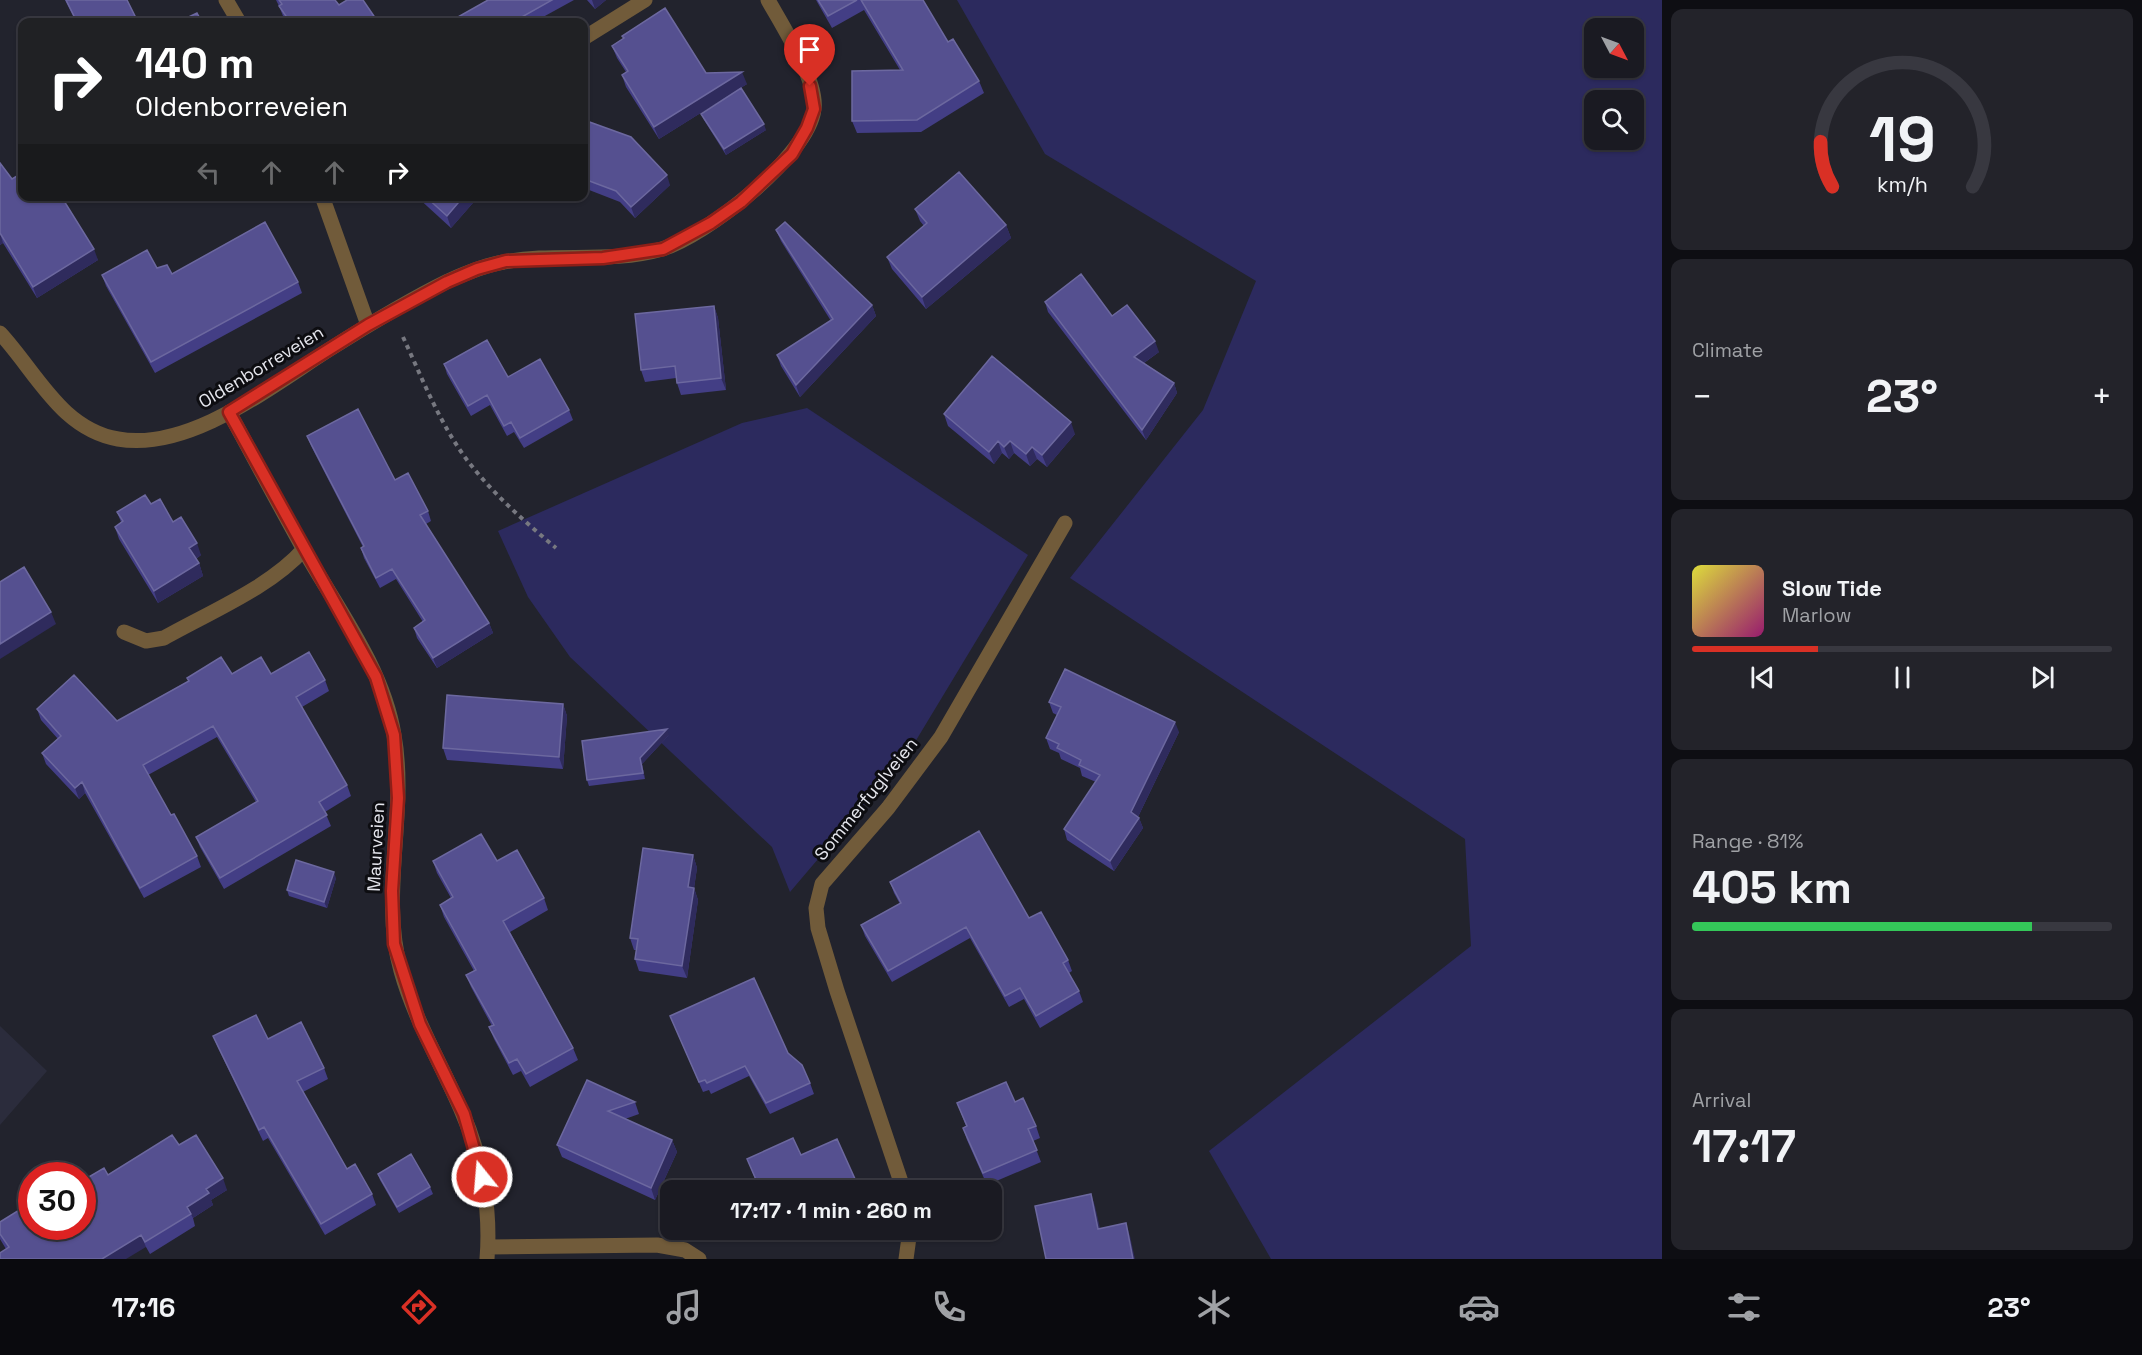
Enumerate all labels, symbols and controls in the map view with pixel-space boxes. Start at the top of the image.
north arrow [1584,18,1644,78]
map controls [1584,18,1644,150]
pin [784,24,835,86]
icon: arrive [793,33,826,66]
text: 140 m [135,37,254,90]
icon: right [36,42,114,120]
text: Oldenborreveien [135,89,348,124]
button: search [1584,90,1644,150]
text: 19 [1869,100,1935,179]
icon: left [192,156,225,189]
icon: ahead [255,156,288,189]
icon: ahead [318,156,351,189]
icon: right [381,156,414,189]
text: km/h [1876,171,1928,198]
street label: Oldenborreveien [194,320,328,413]
text: Climate [1692,337,1763,363]
text: 23° [1866,368,1938,425]
text: − [1692,376,1712,418]
text: + [2092,376,2112,418]
text: Slow Tide [1782,574,1882,602]
text: Marlow [1782,602,1851,628]
icon: previous [1746,661,1779,694]
icon: pause [1886,661,1919,694]
icon: next [2026,661,2059,694]
street label: Sommerfuglveien [809,733,922,865]
street label: Maurveien [362,802,389,892]
text: Range · 81% [1692,828,1803,854]
text: 405 km [1692,859,1852,916]
text: Arrival [1692,1087,1751,1113]
text: 17:17 [1692,1118,1796,1175]
position arrow [450,1145,514,1209]
speed limit sign: 30 [18,1162,96,1240]
text: 17:17 · 1 min · 260 m [730,1196,932,1224]
icon: directions [398,1286,440,1328]
icon: music [663,1286,705,1328]
icon: phone [928,1286,970,1328]
icon: climate [1193,1286,1235,1328]
icon: car [1458,1286,1500,1328]
icon: filters [1723,1286,1765,1328]
text: 17:16 [111,1290,176,1325]
text: 23° [1987,1290,2031,1325]

